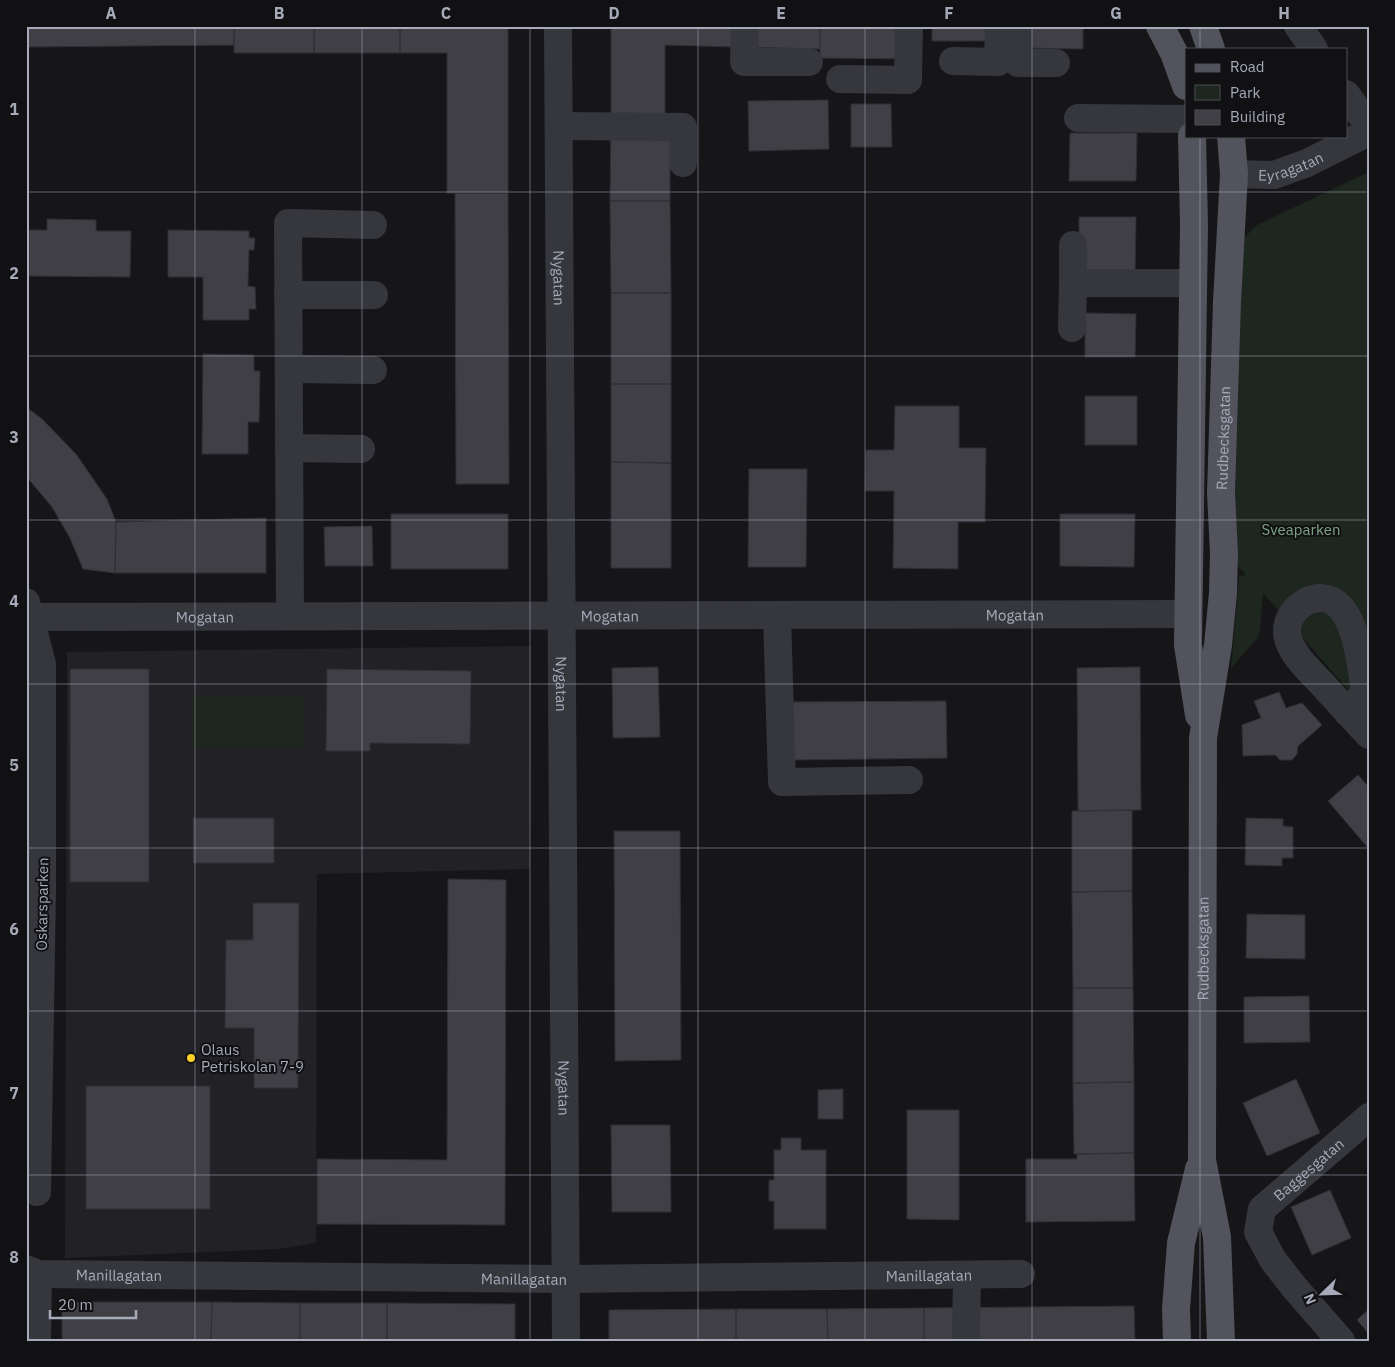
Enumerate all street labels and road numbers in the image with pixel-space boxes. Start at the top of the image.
street label: Eyragatan [1258,147,1326,185]
street label: Nygatan [550,250,569,306]
street label: Rudbecksgatan [1212,386,1234,490]
street label: Mogatan [986,605,1044,624]
street label: Mogatan [581,606,639,625]
street label: Mogatan [176,607,234,626]
street label: Nygatan [552,656,572,712]
street label: Oskarsparken [32,857,52,951]
street label: Rudbecksgatan [1193,897,1212,1001]
street label: Nygatan [555,1060,574,1116]
street label: Baggesgatan [1269,1134,1347,1205]
street label: Manillagatan [76,1265,162,1285]
street label: Manillagatan [886,1265,972,1285]
street label: Manillagatan [481,1269,567,1289]

